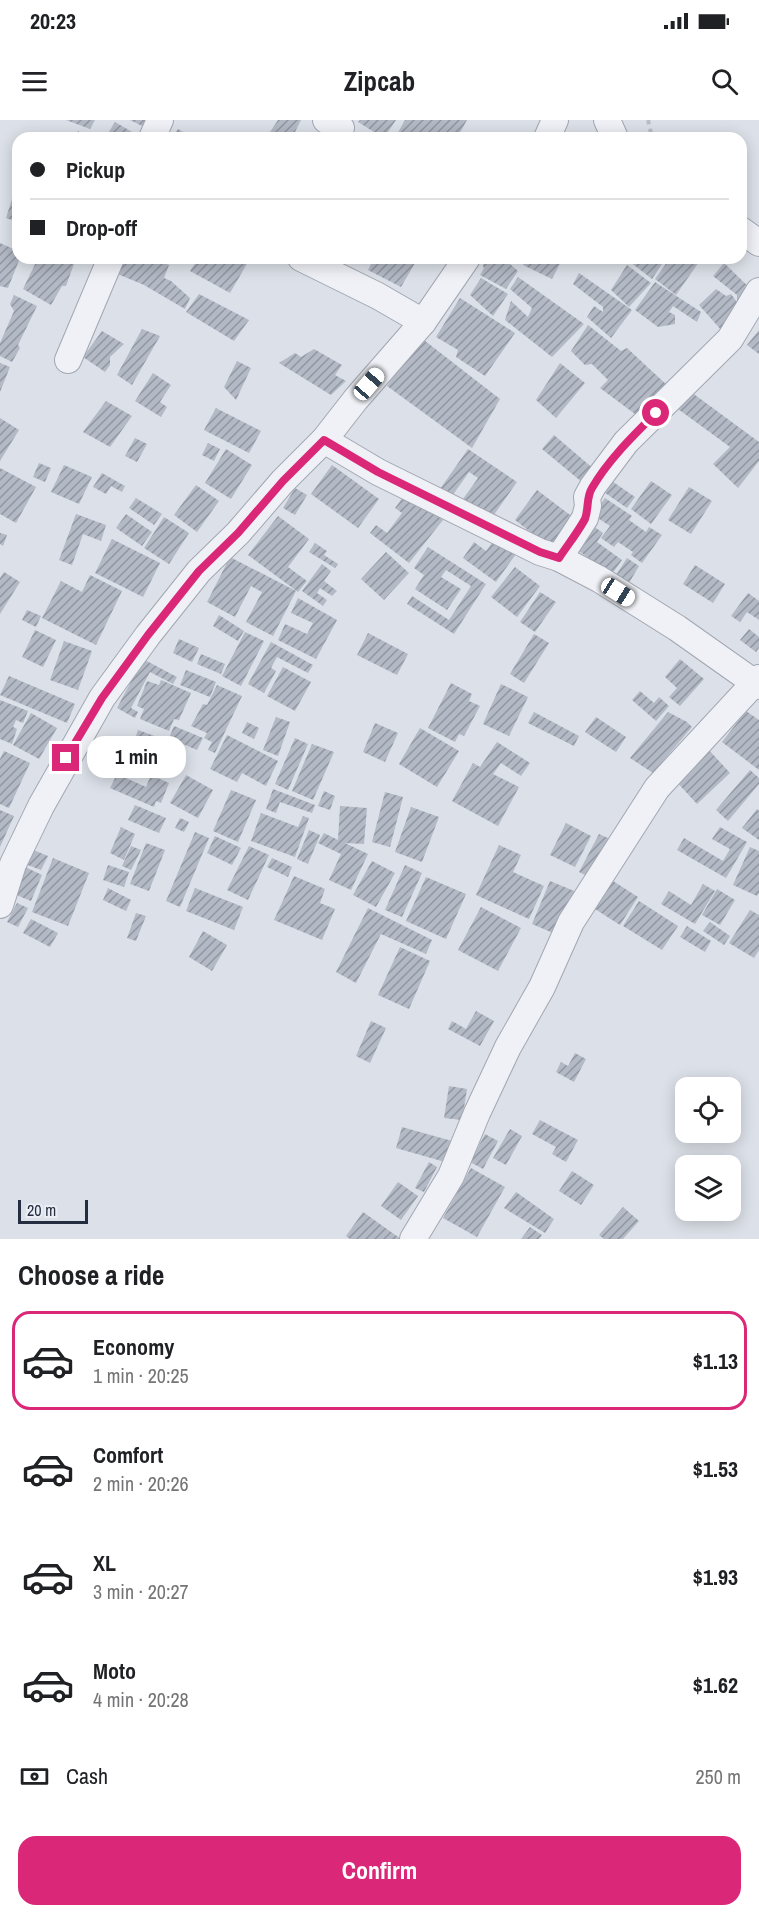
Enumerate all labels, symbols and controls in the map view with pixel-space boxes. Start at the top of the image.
text: 20:23 [30,6,76,36]
text: Zipcab [344,63,415,99]
icon: menu [18,65,51,98]
icon: search [708,65,741,98]
text: Pickup [66,155,125,185]
text: Drop-off [66,213,137,243]
car [350,365,388,403]
route start [642,399,669,426]
car [598,575,638,609]
callout: 1 min [87,737,186,779]
text: 1 min [115,743,158,770]
route end [52,744,79,771]
map controls [675,1077,741,1221]
button: locate [675,1077,741,1143]
button: layers [675,1155,741,1221]
scale bar [18,1197,88,1224]
text: 20 m [27,1199,56,1221]
text: Choose a ride [18,1257,164,1293]
text: Economy [93,1332,174,1362]
icon: car [21,1334,75,1388]
text: $1.13 [693,1346,738,1376]
text: 1 min · 20:25 [93,1362,189,1389]
text: Comfort [93,1440,163,1470]
icon: car [21,1442,75,1496]
text: $1.53 [693,1454,738,1484]
text: 2 min · 20:26 [93,1470,189,1497]
text: XL [93,1548,116,1578]
icon: car [21,1550,75,1604]
text: $1.93 [693,1562,738,1592]
text: 3 min · 20:27 [93,1578,189,1605]
text: Moto [93,1656,136,1686]
icon: car [21,1658,75,1712]
text: $1.62 [693,1670,738,1700]
text: 4 min · 20:28 [93,1686,189,1713]
icon: cash [18,1760,51,1793]
text: Cash [66,1761,108,1791]
text: 250 m [695,1763,741,1790]
button: Confirm [18,1836,741,1905]

